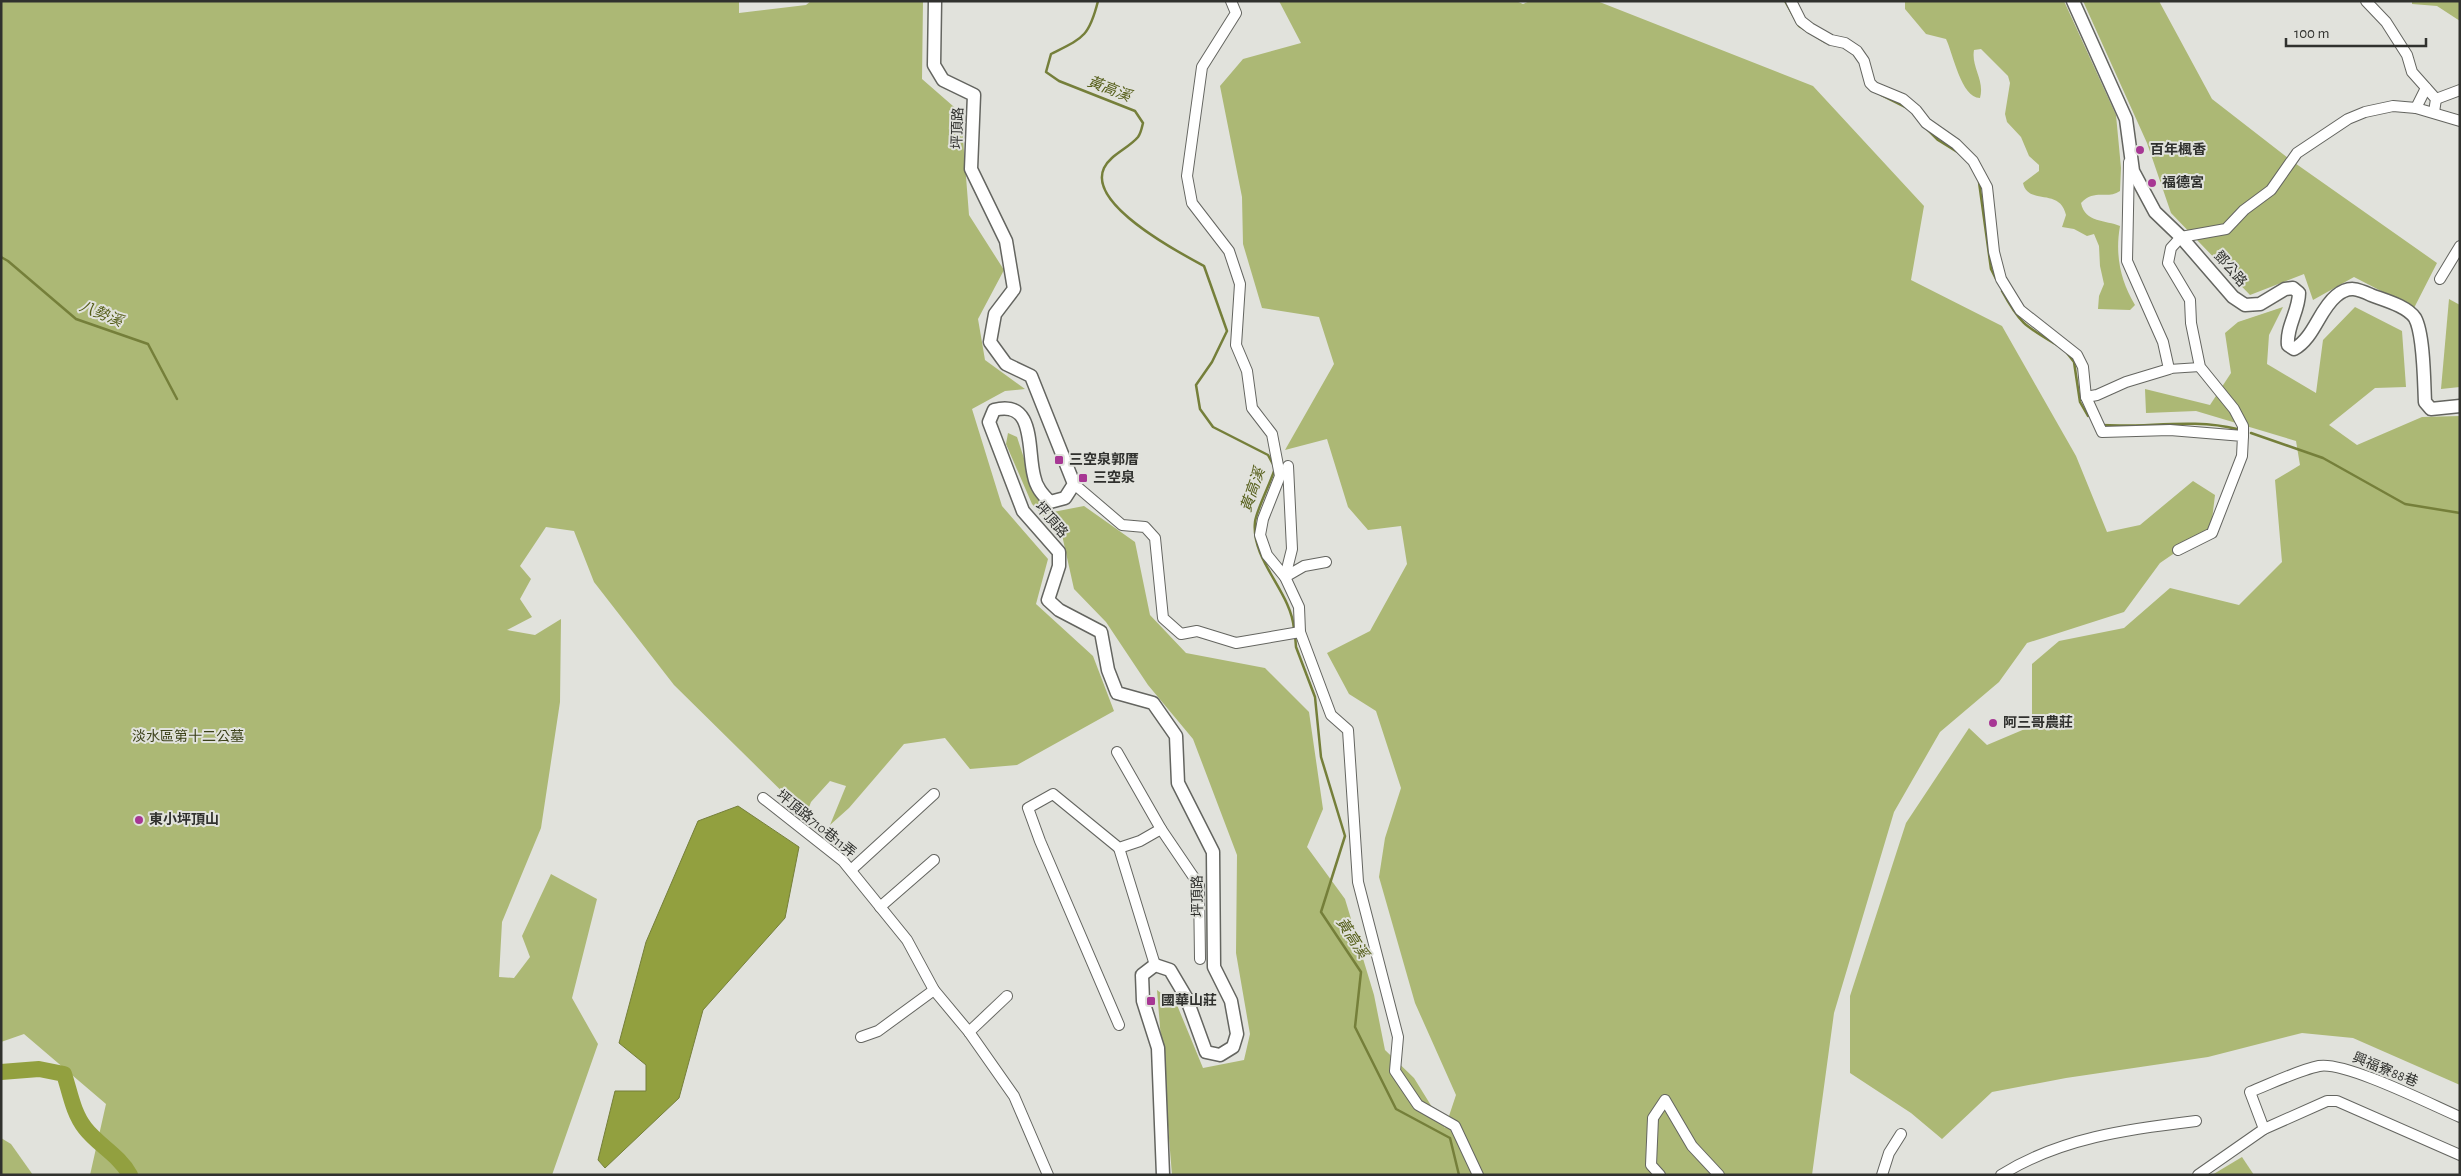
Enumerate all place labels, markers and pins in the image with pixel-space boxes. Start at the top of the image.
place label: 百年楓香 [2150,141,2206,157]
marker: 百年楓香 [2134,144,2146,156]
place label: 福德宮 [2162,174,2204,190]
marker: 福德宮 [2146,177,2158,189]
place label: 三空泉郭厝 [1069,451,1139,467]
marker: 三空泉郭厝 [1053,454,1065,466]
place label: 三空泉 [1093,469,1135,485]
marker: 三空泉 [1077,472,1089,484]
place label: 阿三哥農莊 [2003,715,2073,730]
marker: 阿三哥農莊 [1987,717,1999,729]
place label: 東小坪頂山 [149,812,219,827]
marker: 東小坪頂山 [133,814,145,826]
place label: 國華山莊 [1161,993,1217,1008]
marker: 國華山莊 [1145,995,1157,1007]

